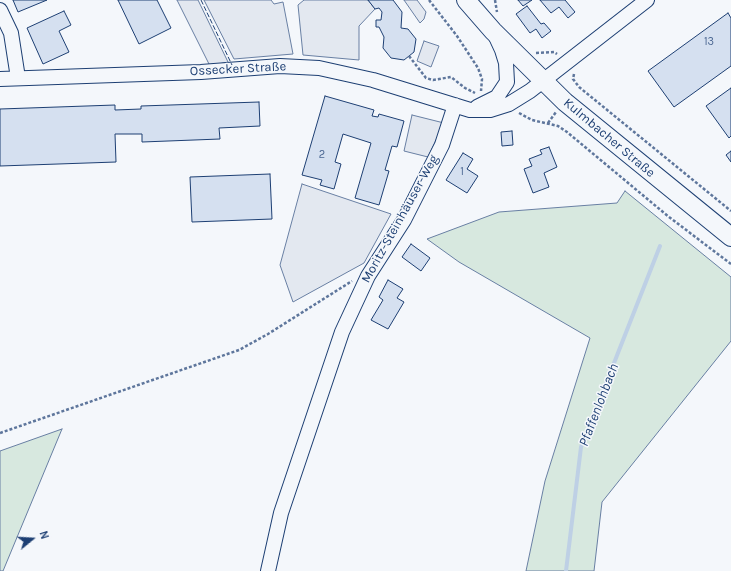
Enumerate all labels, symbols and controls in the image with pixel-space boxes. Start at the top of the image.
house number: 13 [704,35,714,49]
street label: Ossecker Straße [189,59,287,79]
street label: Kulmbacher Straße [560,95,658,181]
house number: 2 [319,148,325,162]
street label: Moritz-Steinhäuser-Weg [358,152,442,286]
house number: 1 [460,165,464,179]
water label: Pfaffenlohbach [575,361,623,449]
north arrow [12,519,52,559]
text: N [36,529,51,541]

